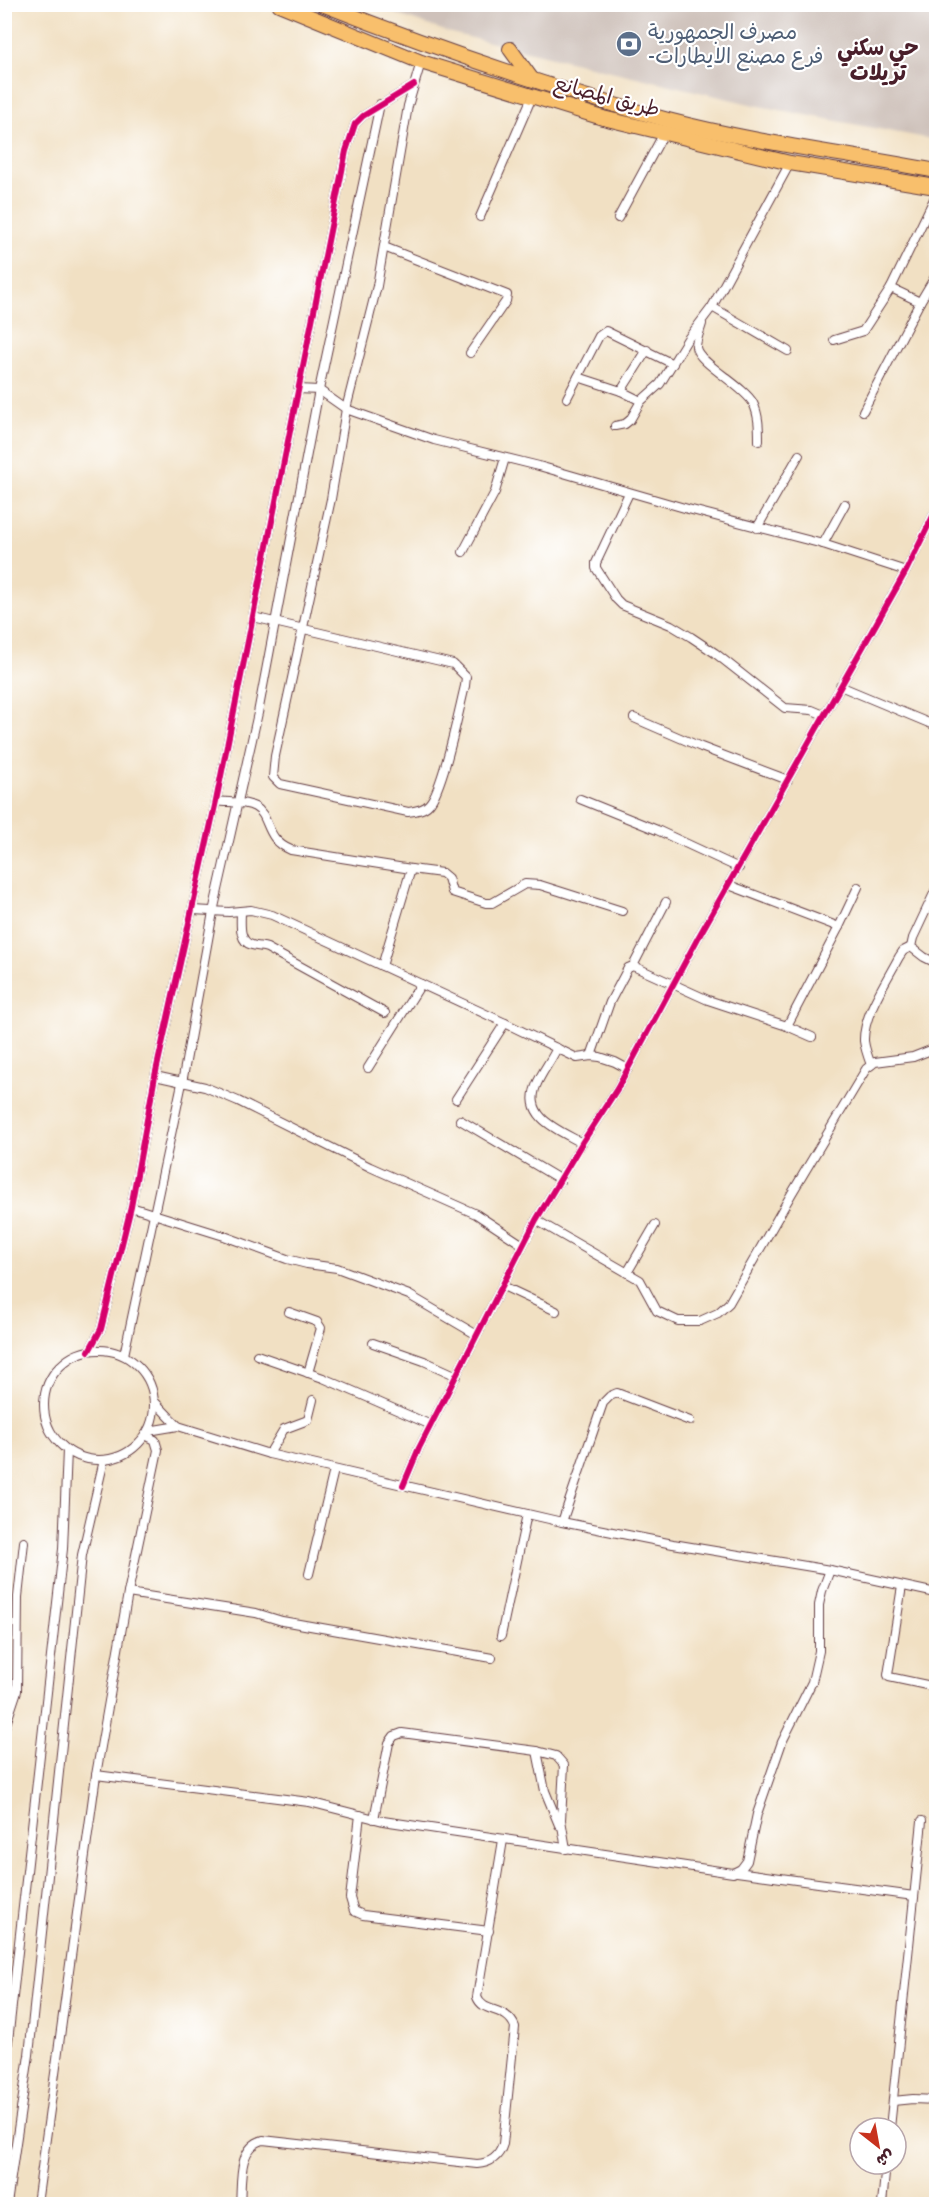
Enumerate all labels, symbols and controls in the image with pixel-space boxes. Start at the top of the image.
place label: مصرف الجمهورية -فرع مصنع الايطارات [648,20,824,74]
bank icon: مصرف الجمهورية -فرع مصنع الايطارات [614,29,644,59]
district label: حي سكني تريلات [837,35,919,91]
street label: طريق المصانع [550,70,663,127]
north arrow [848,2116,908,2176]
text: ش [871,2142,898,2171]

